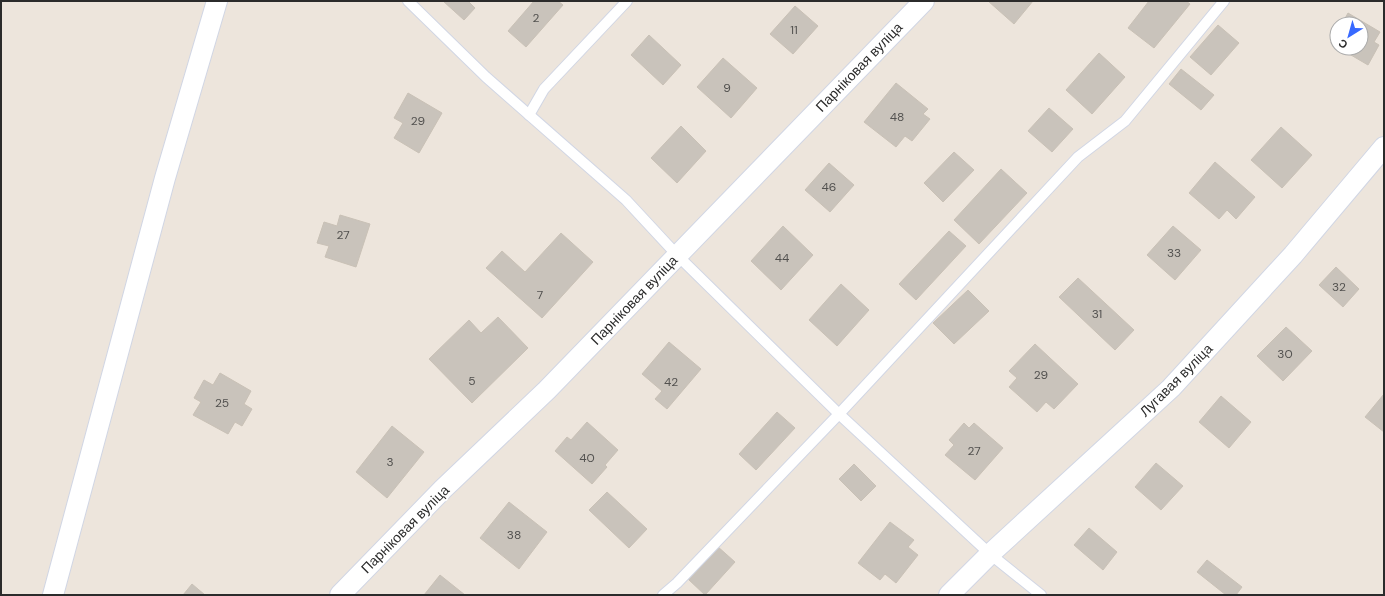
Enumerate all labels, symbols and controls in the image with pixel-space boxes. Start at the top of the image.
house number: 2 [533,10,540,26]
north arrow [1329,16,1369,56]
street label: Парніковая вуліца [812,18,907,116]
house number: 11 [790,22,798,38]
text: С [1336,36,1350,52]
house number: 9 [723,80,731,96]
house number: 48 [890,109,904,125]
house number: 29 [411,113,425,129]
house number: 46 [822,179,836,195]
house number: 27 [336,227,350,243]
house number: 33 [1167,245,1181,261]
house number: 44 [775,250,789,266]
street label: Парніковая вуліца [587,251,682,349]
house number: 32 [1332,279,1346,295]
house number: 7 [537,287,543,303]
house number: 31 [1092,306,1102,322]
street label: Лугавая вуліца [1136,339,1217,420]
house number: 30 [1277,346,1293,362]
house number: 29 [1034,367,1048,383]
house number: 5 [468,373,476,389]
house number: 42 [664,374,678,390]
house number: 25 [215,395,229,411]
house number: 27 [967,443,981,459]
house number: 40 [579,450,595,466]
house number: 3 [386,454,394,470]
street label: Парніковая вуліца [357,481,453,577]
house number: 38 [507,527,521,543]

